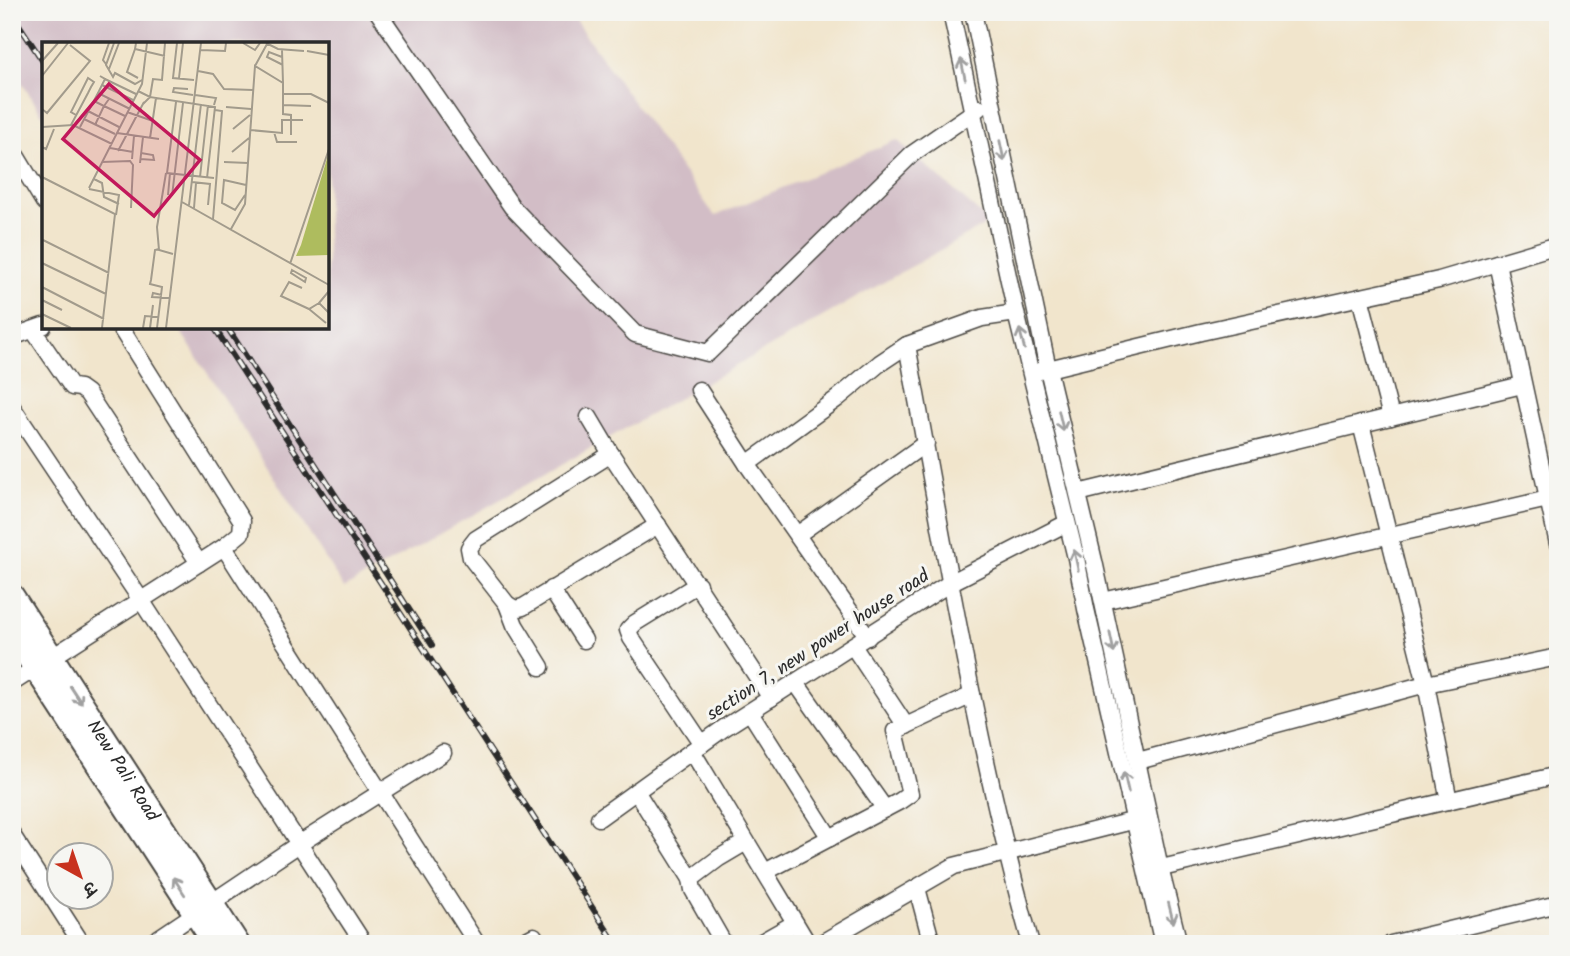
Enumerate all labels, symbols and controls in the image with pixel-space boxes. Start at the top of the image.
inset map [42,42,329,329]
one-way arrow [956,58,970,81]
one-way arrow [996,139,1010,162]
one-way arrow [1015,328,1028,351]
one-way arrow [1054,409,1068,432]
one-way arrow [1069,549,1082,572]
street label: section 7, new power house road [700,562,936,729]
one-way arrow [1106,631,1120,654]
one-way arrow [69,685,83,704]
street label: New Pali Road [78,714,167,828]
one-way arrow [1118,771,1132,794]
north arrow [46,841,116,911]
text: उ [72,872,104,905]
one-way arrow [172,877,186,897]
one-way arrow [1165,901,1178,924]

